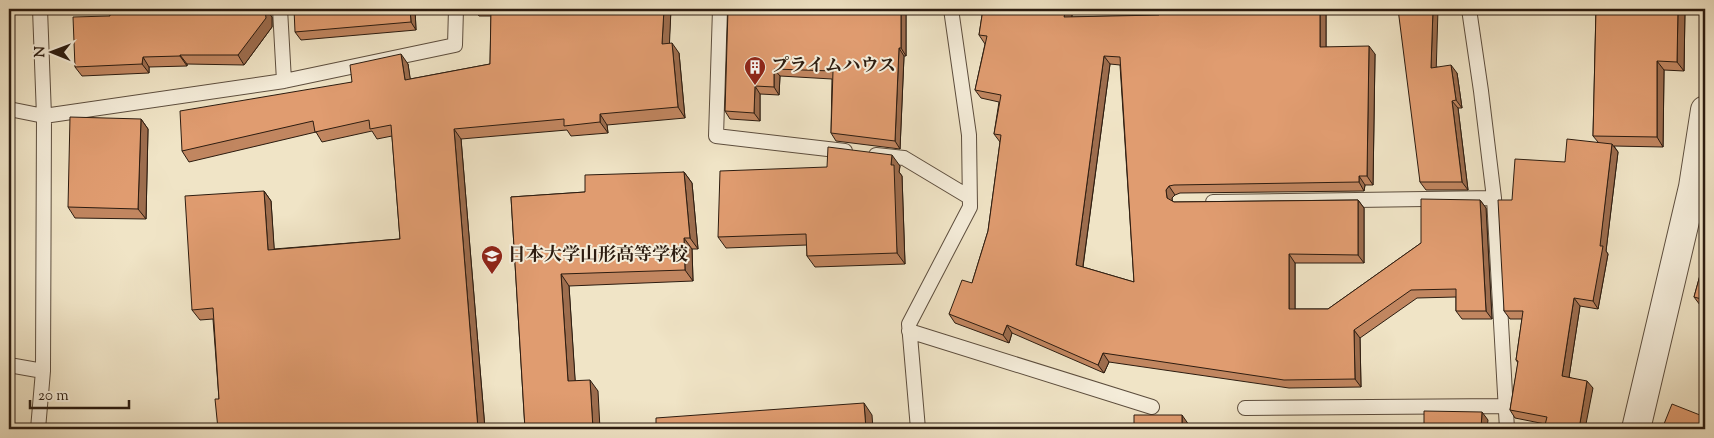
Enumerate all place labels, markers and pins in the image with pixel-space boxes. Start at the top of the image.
place label: プライムハウス [771,54,896,80]
building icon: プライムハウス [743,55,767,86]
place label: 日本大学山形高等学校 [508,243,688,269]
school or university icon: 日本大学山形高等学校 [480,244,504,275]

